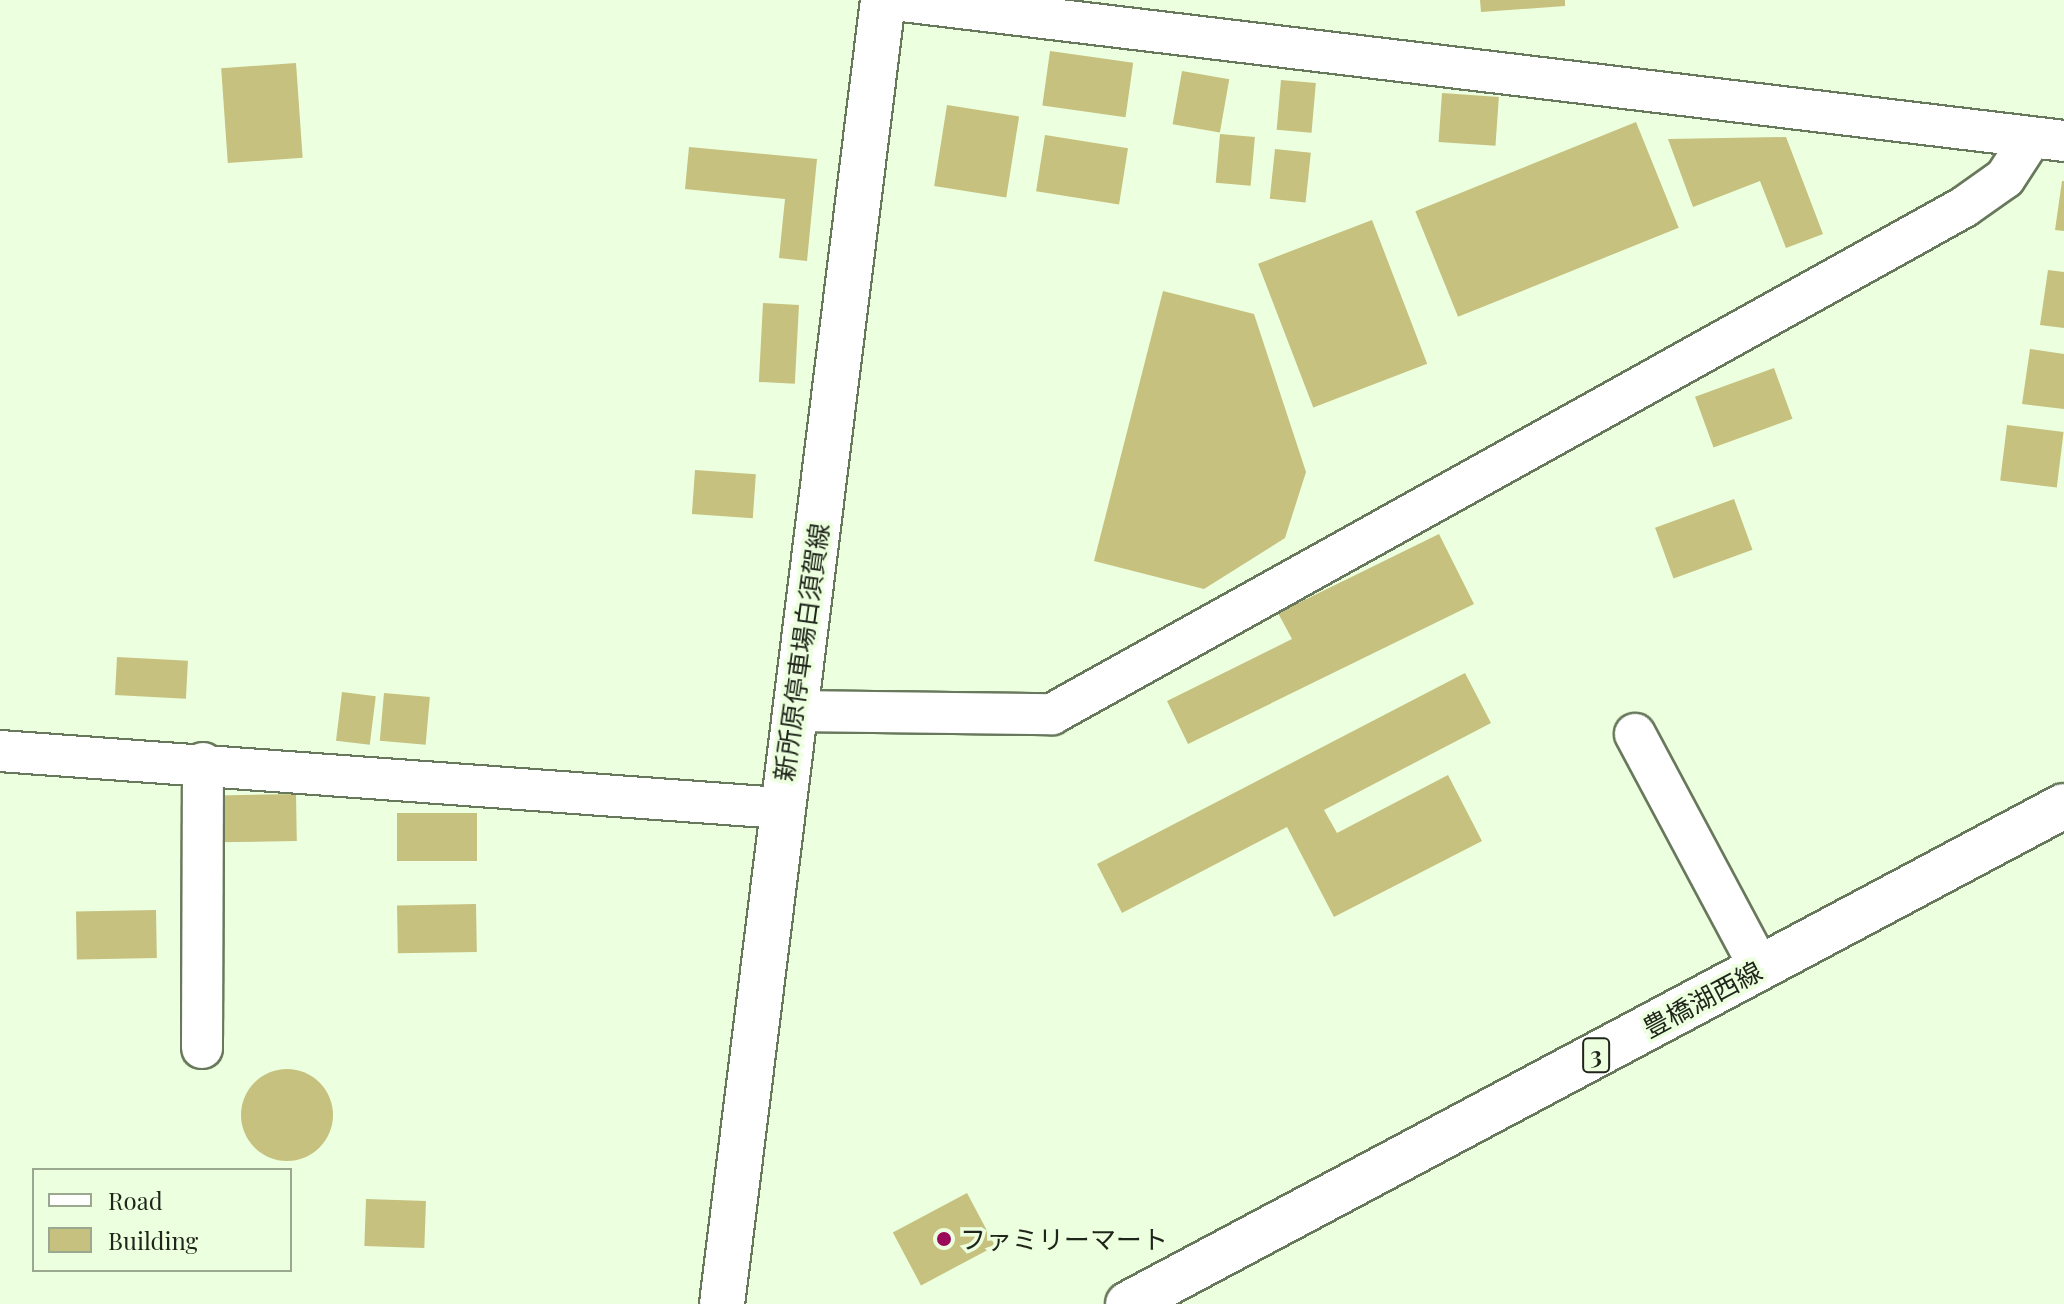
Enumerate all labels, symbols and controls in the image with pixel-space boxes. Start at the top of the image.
street label: 新所原停車場白須賀線 [767,521,835,783]
street label: 豊橋湖西線 [1637,955,1767,1043]
road number: 3 [1582,1035,1610,1075]
legend [32,1168,292,1272]
text: Road [108,1184,163,1216]
place label: ファミリーマート [960,1223,1168,1255]
text: Building [108,1224,198,1256]
marker: ファミリーマート [935,1230,953,1248]

